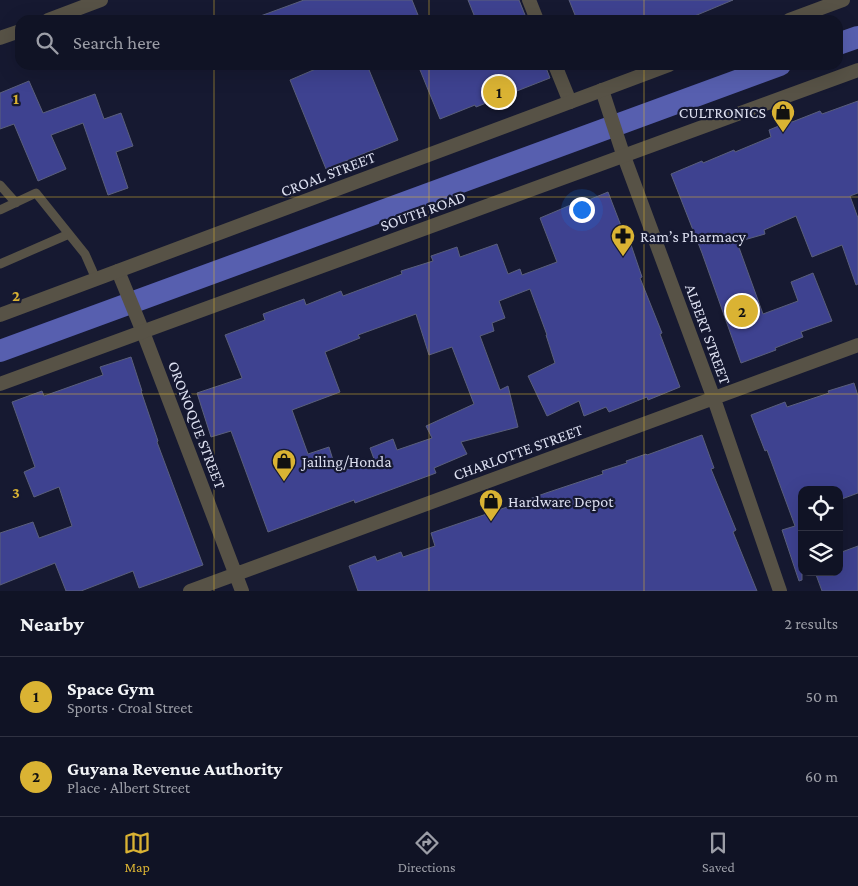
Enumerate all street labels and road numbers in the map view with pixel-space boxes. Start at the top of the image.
street label: CROAL STREET [278,148,378,200]
street label: SOUTH ROAD [378,188,468,234]
street label: ALBERT STREET [682,281,734,387]
street label: ORONOQUE STREET [165,359,229,491]
street label: CHARLOTTE STREET [451,421,585,483]

